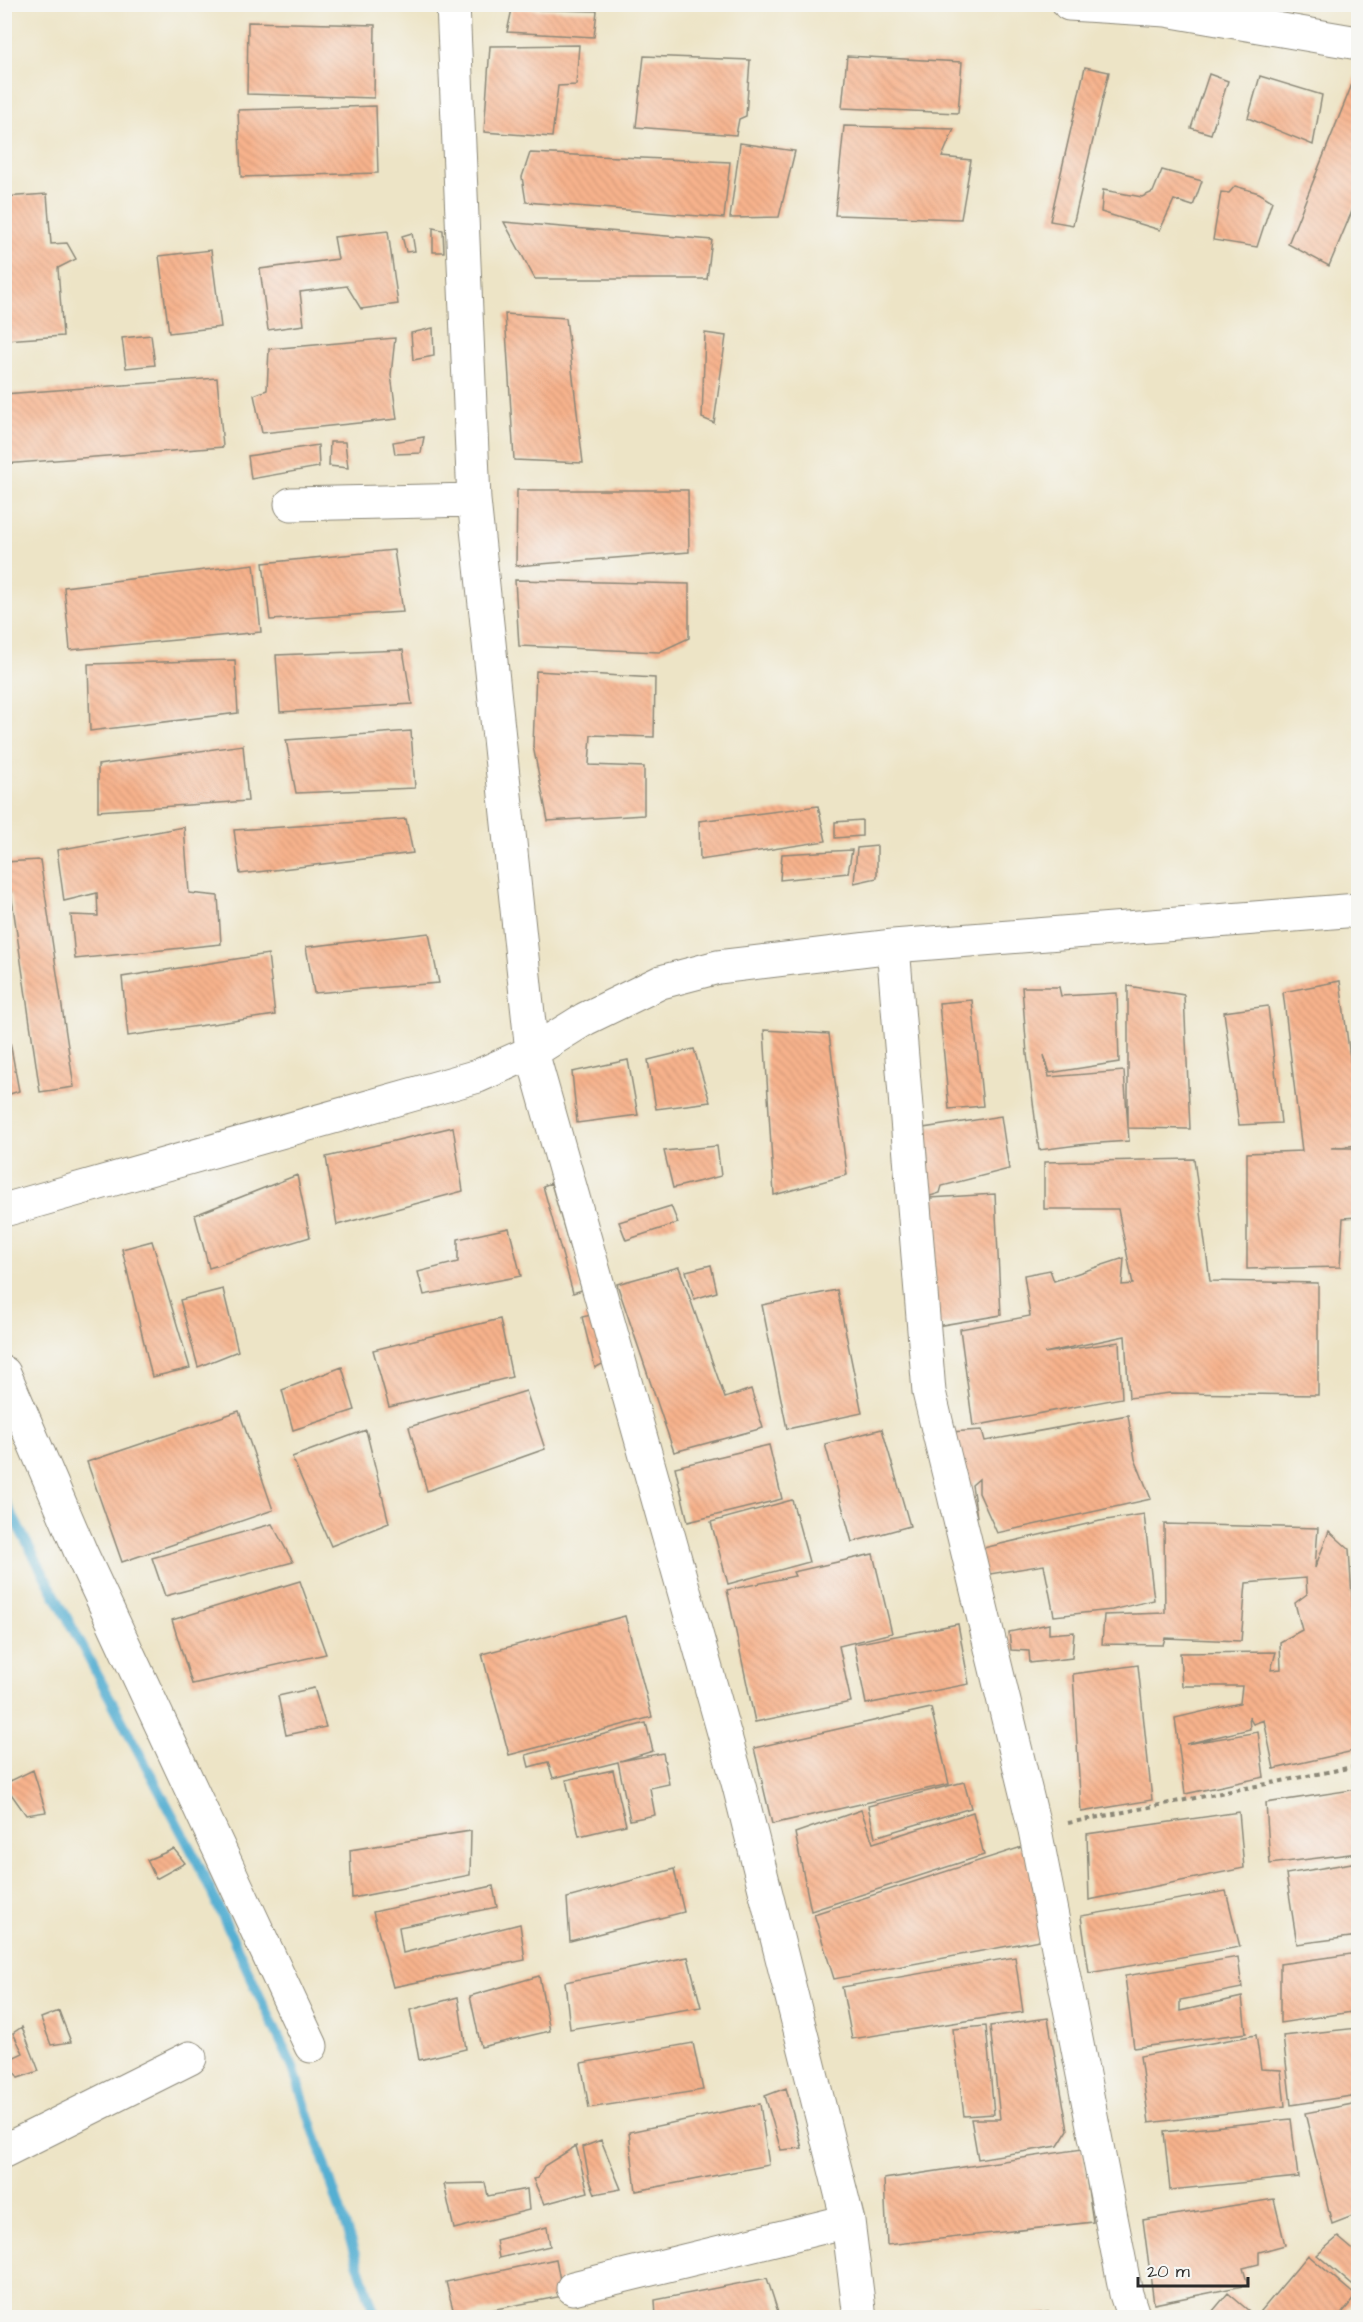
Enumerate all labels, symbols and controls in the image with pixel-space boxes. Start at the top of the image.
scale bar [1138,2250,1248,2288]
text: 20 m [1147,2259,1190,2284]

